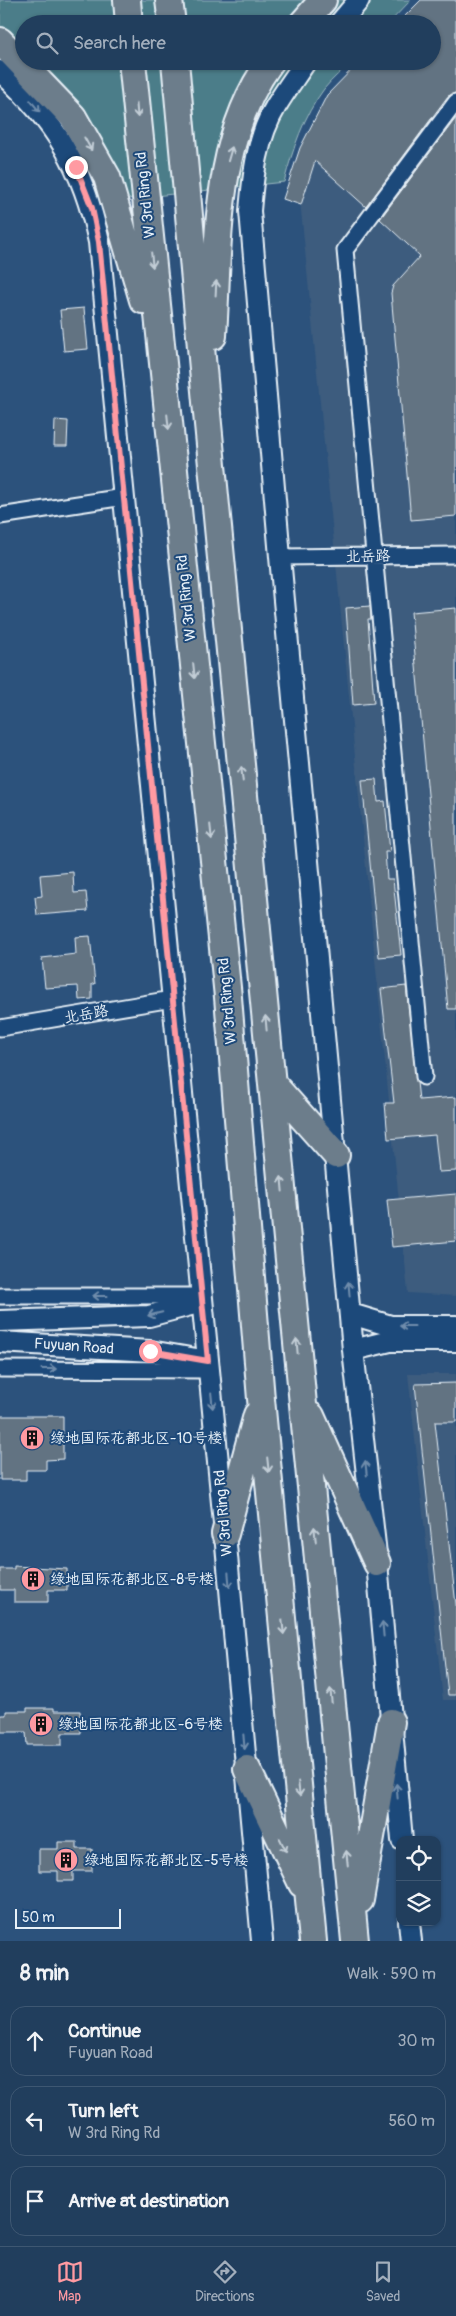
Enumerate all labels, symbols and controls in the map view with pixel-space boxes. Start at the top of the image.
search box [15,15,441,70]
icon: search [33,29,61,57]
text: Search here [73,31,166,55]
one-way arrow [29,99,40,112]
one-way arrow [132,102,142,118]
one-way arrow [84,136,94,151]
one-way arrow [226,146,235,162]
street label: W 3rd Ring Rd [132,151,159,239]
route end [65,156,88,179]
one-way arrow [147,252,156,268]
one-way arrow [212,281,221,297]
one-way arrow [163,414,173,430]
street label: 北岳路 [345,547,391,566]
street label: W 3rd Ring Rd [173,554,200,642]
one-way arrow [189,662,199,678]
one-way arrow [237,766,247,782]
one-way arrow [206,824,215,840]
street label: W 3rd Ring Rd [214,957,241,1045]
street label: 北岳路 [62,1001,110,1028]
one-way arrow [261,1015,271,1031]
one-way arrow [277,1177,286,1193]
one-way arrow [344,1281,353,1297]
one-way arrow [92,1291,108,1301]
one-way arrow [147,1310,163,1319]
one-way arrow [400,1321,416,1331]
street label: Fuyuan Road [33,1334,114,1359]
one-way arrow [292,1338,302,1354]
route start [139,1340,162,1363]
one-way arrow [40,1364,56,1374]
one-way arrow [207,1392,217,1408]
building icon: 绿地国际花都北区-10号楼 [19,1425,45,1451]
place label: 绿地国际花都北区-10号楼 [50,1429,223,1448]
one-way arrow [263,1457,272,1473]
one-way arrow [361,1460,371,1476]
street label: W 3rd Ring Rd [210,1469,237,1557]
one-way arrow [310,1527,320,1543]
building icon: 绿地国际花都北区-8号楼 [20,1566,46,1592]
place label: 绿地国际花都北区-8号楼 [50,1570,214,1589]
one-way arrow [224,1572,234,1588]
one-way arrow [278,1619,288,1635]
one-way arrow [378,1622,387,1638]
one-way arrow [326,1688,336,1704]
building icon: 绿地国际花都北区-6号楼 [28,1711,54,1737]
place label: 绿地国际花都北区-6号楼 [58,1715,223,1734]
one-way arrow [240,1733,249,1749]
one-way arrow [294,1780,304,1796]
one-way arrow [392,1783,402,1799]
map controls [396,1836,441,1926]
button: locate [396,1836,441,1881]
one-way arrow [279,1837,288,1852]
building icon: 绿地国际花都北区-5号楼 [53,1847,79,1873]
one-way arrow [342,1850,352,1866]
place label: 绿地国际花都北区-5号楼 [84,1851,249,1870]
button: layers [396,1881,441,1926]
scale bar [15,1906,121,1929]
text: 50 m [22,1909,55,1926]
text: 8 min [20,1960,69,1987]
text: Walk · 590 m [347,1964,436,1984]
text: Continue [68,2019,141,2043]
icon: ahead [21,2027,49,2055]
text: 30 m [397,2031,435,2051]
text: Fuyuan Road [68,2043,153,2063]
text: Turn left [68,2099,138,2123]
icon: left [21,2107,49,2135]
text: 560 m [388,2111,435,2131]
text: W 3rd Ring Rd [68,2123,160,2143]
icon: arrive [21,2187,49,2215]
text: Arrive at destination [68,2189,229,2213]
tab: Map [56,2258,84,2305]
tab: Directions [195,2258,254,2305]
tab: Saved [366,2258,400,2305]

